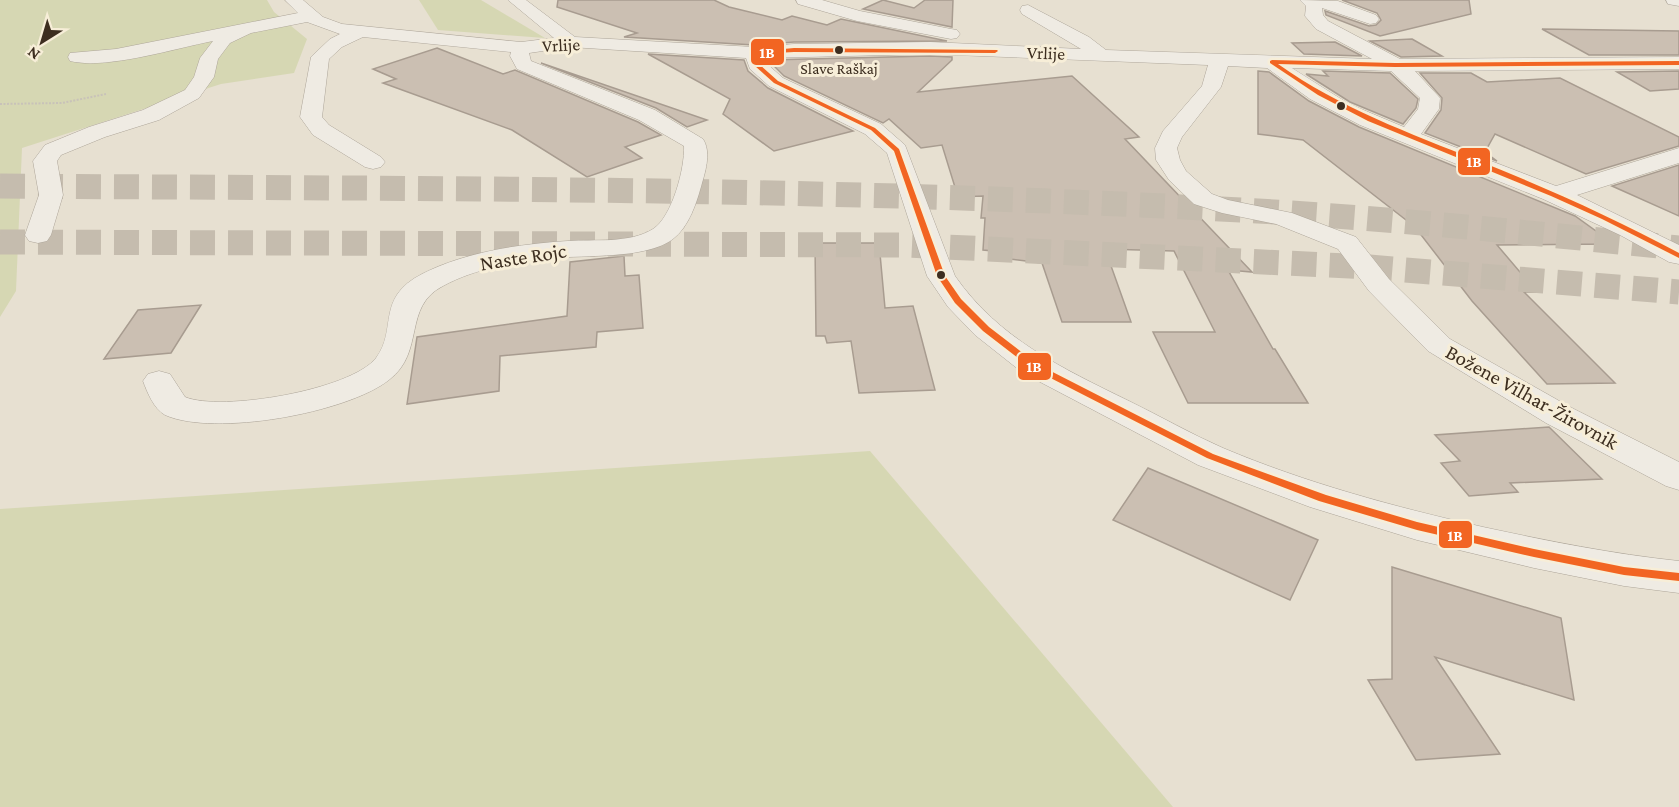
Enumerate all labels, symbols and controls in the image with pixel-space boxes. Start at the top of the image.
north arrow [12,12,72,72]
street label: Vrlije [541,34,581,57]
line badge: 1B [750,38,785,66]
street label: Vrlije [1027,42,1065,65]
text: N [24,43,43,64]
text: 1B [759,44,775,61]
marker: Slave Raškaj [833,44,845,56]
place label: Slave Raškaj [800,60,878,78]
unlabelled marker [1335,100,1347,112]
line badge: 1B [1457,147,1491,176]
text: 1B [1466,153,1482,170]
street label: Naste Rojc [478,238,568,276]
unlabelled marker [935,269,947,281]
street label: Božene Vilhar-Žirovnik [1442,340,1622,454]
line badge: 1B [1017,352,1052,381]
text: 1B [1026,358,1042,375]
line badge: 1B [1438,520,1473,549]
text: 1B [1447,527,1463,544]

